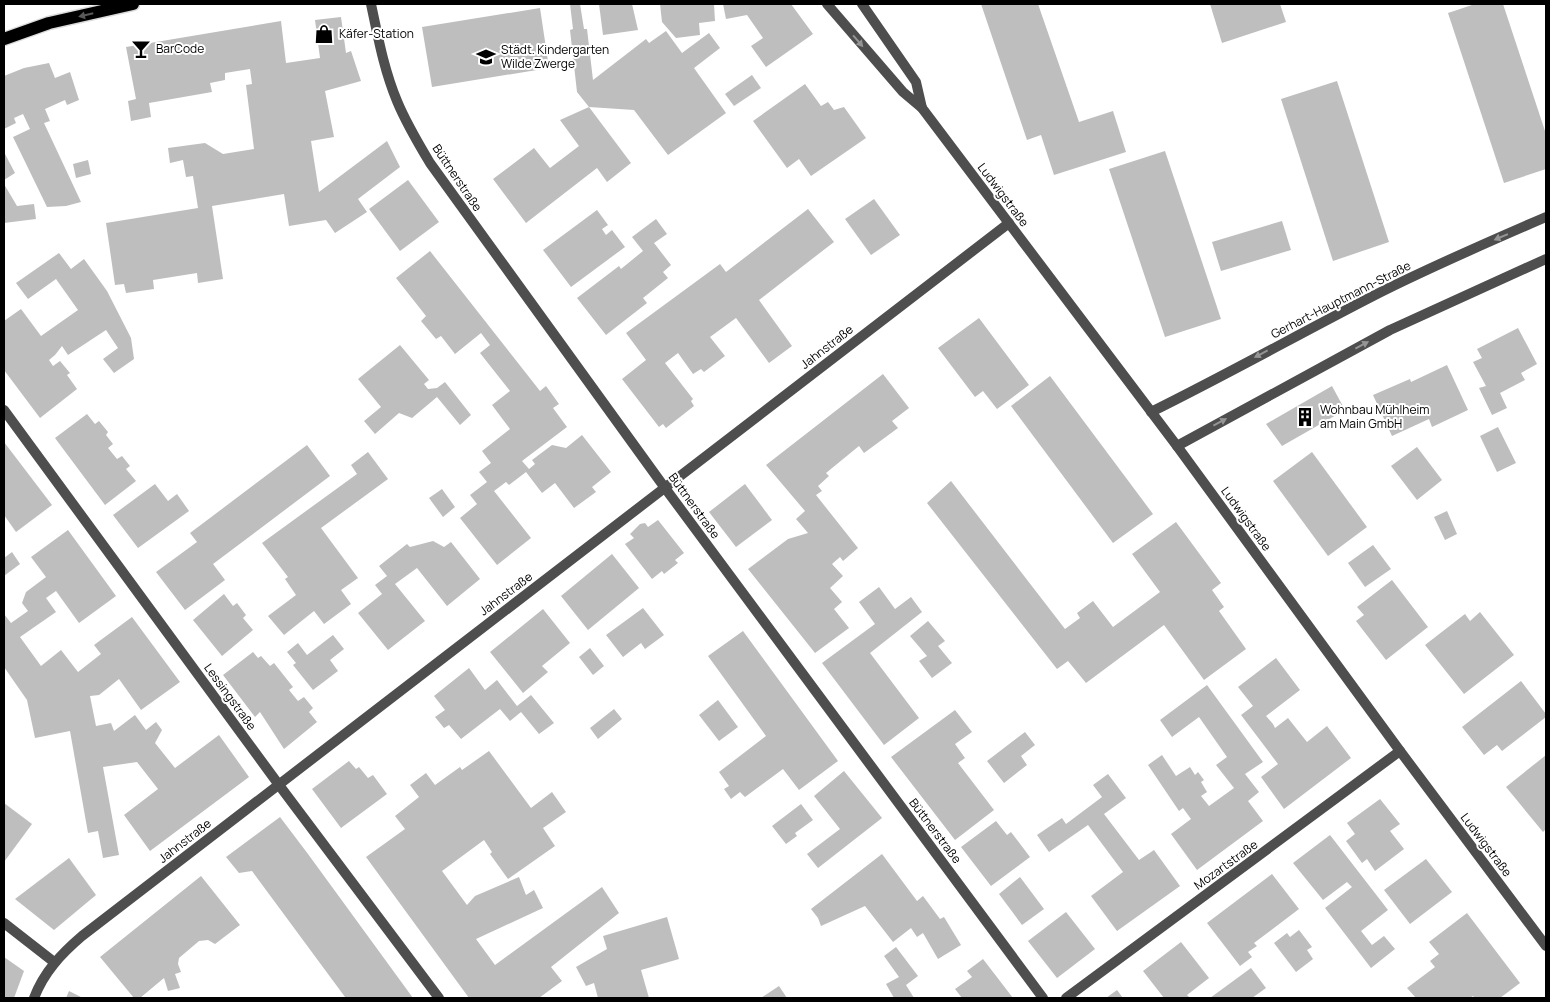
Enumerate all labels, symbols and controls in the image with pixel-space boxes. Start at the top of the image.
one-way arrow [78,11,93,19]
shop icon: Käfer-Station [313,23,335,45]
place label: Käfer-Station [339,25,414,42]
one-way arrow [853,34,864,47]
bar icon: BarCode [130,38,152,60]
place label: BarCode [156,40,204,57]
place label: Städt. Kindergarten Wilde Zwerge [501,41,609,72]
school or university icon: Städt. Kindergarten Wilde Zwerge [475,46,497,68]
street label: Büttnerstraße [429,141,486,215]
street label: Ludwigstraße [974,159,1033,230]
one-way arrow [1494,233,1508,241]
street label: Gerhart-Hauptmann-Straße [1268,257,1414,342]
street label: Jahnstraße [797,321,857,373]
one-way arrow [1355,341,1370,349]
one-way arrow [1254,350,1269,358]
place label: Wohnbau Mühlheim am Main GmbH [1320,401,1429,432]
building icon: Wohnbau Mühlheim am Main GmbH [1294,406,1316,428]
one-way arrow [1213,418,1226,427]
street label: Büttnerstraße [665,469,724,542]
street label: Ludwigstraße [1217,483,1275,554]
street label: Jahnstraße [476,568,536,619]
street label: Lessingstraße [200,660,260,734]
street label: Büttnerstraße [905,795,966,867]
street label: Ludwigstraße [1457,809,1516,880]
street label: Jahnstraße [155,815,215,867]
street label: Mozartstraße [1190,836,1261,893]

